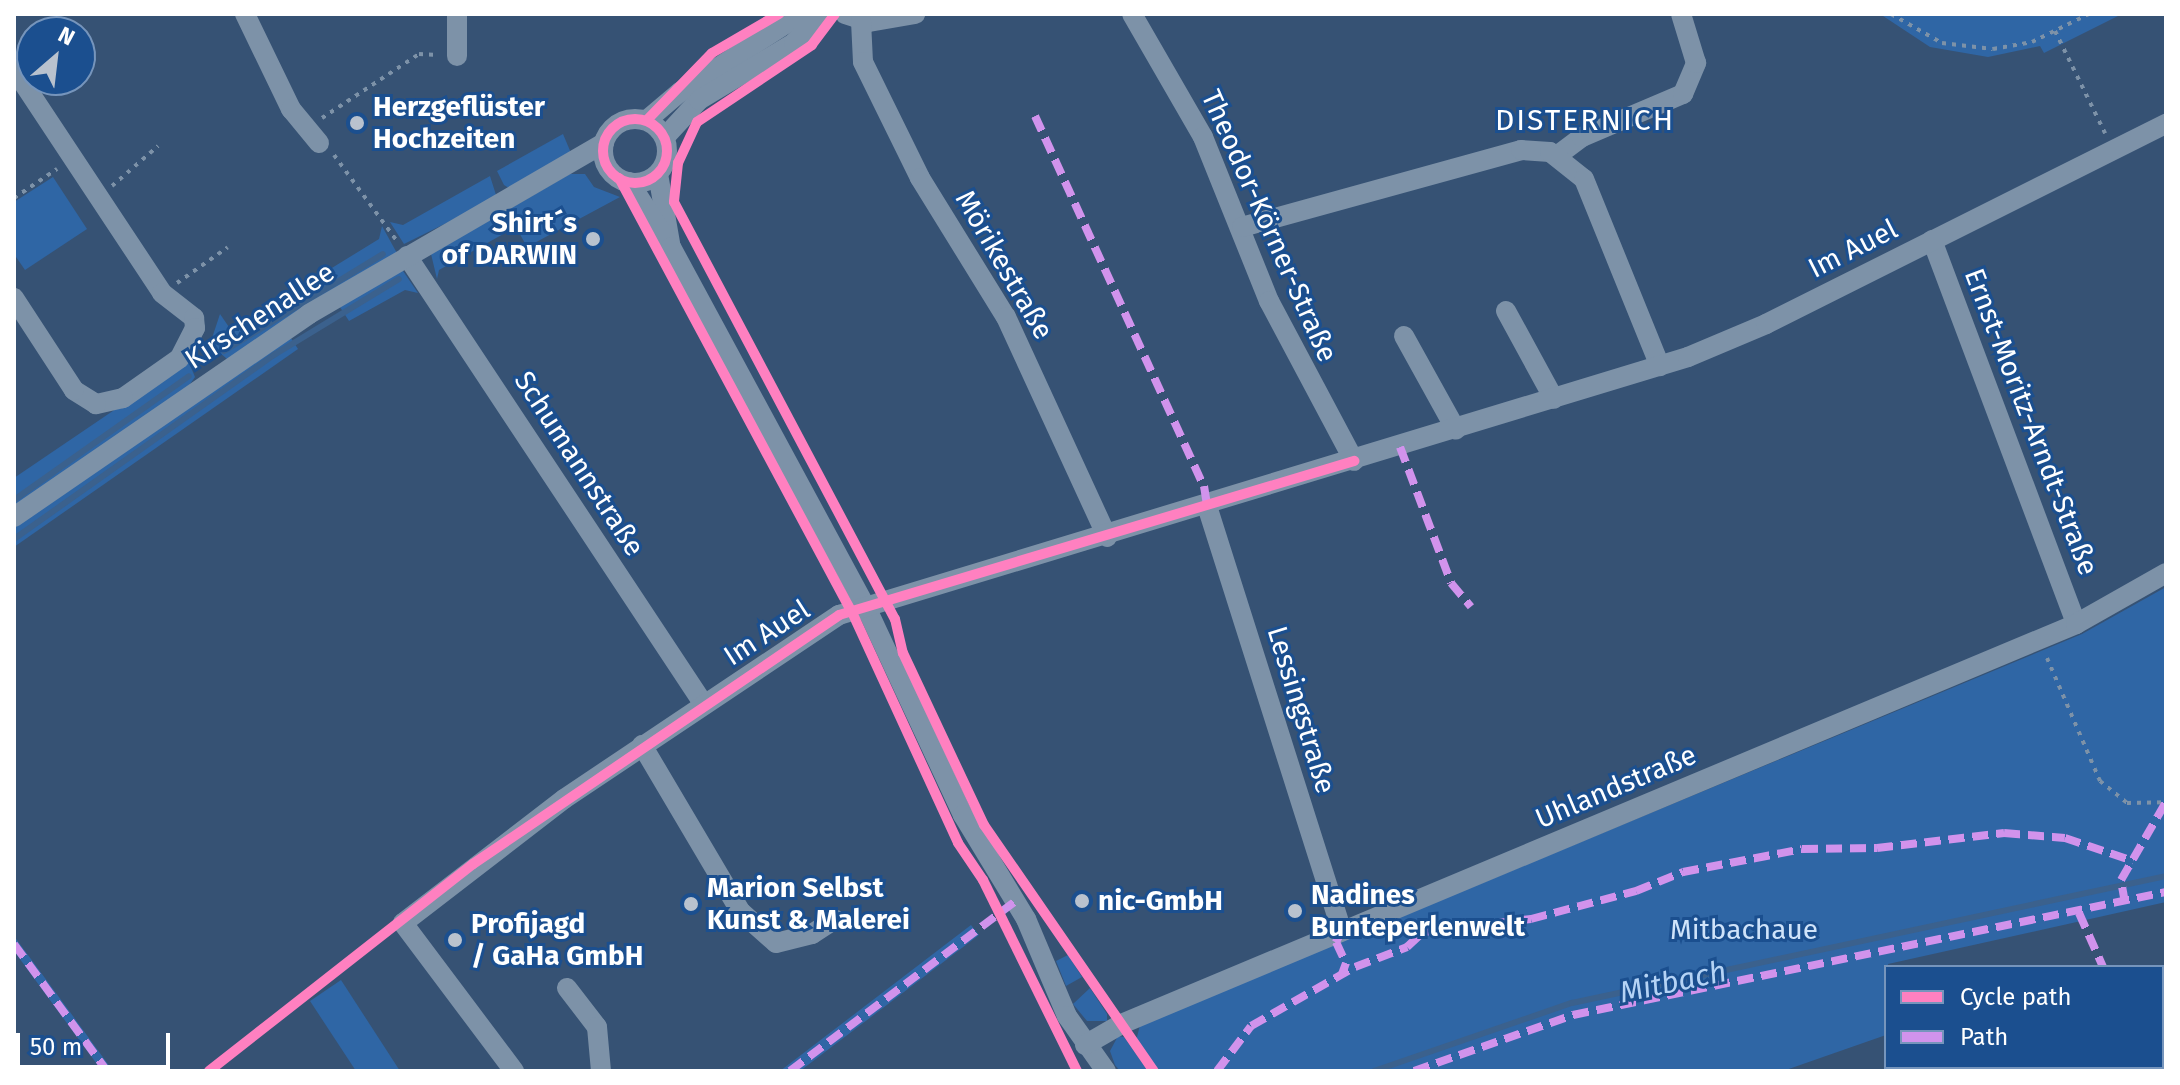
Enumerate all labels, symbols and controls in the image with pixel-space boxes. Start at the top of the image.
north arrow [16,16,96,96]
text: N [54,21,79,51]
street label: Theodor-Körner-Straße [1194,85,1344,367]
place label: Herzgeflüster Hochzeiten [373,90,545,156]
district label: DISTERNICH [1495,102,1675,138]
marker: Herzgeflüster Hochzeiten [348,114,366,132]
street label: Mörikestraße [948,185,1060,345]
place label: Shirt´s of DARWIN [442,206,577,272]
street label: Im Auel [1803,212,1903,286]
marker: Shirt´s of DARWIN [584,230,602,248]
street label: Kirschenallee [179,255,341,377]
street label: Ernst-Moritz-Arndt-Straße [1957,264,2105,580]
street label: Schumannstraße [507,365,651,563]
street label: Im Auel [718,593,816,673]
street label: Lessingstraße [1260,622,1342,798]
street label: Uhlandstraße [1531,738,1701,836]
place label: Marion Selbst Kunst & Malerei [707,871,910,937]
place label: Nadines Bunteperlenwelt [1311,878,1525,944]
place label: nic-GmbH [1098,884,1223,918]
marker: nic-GmbH [1073,892,1091,910]
marker: Marion Selbst Kunst & Malerei [682,895,700,913]
marker: Nadines Bunteperlenwelt [1286,902,1304,920]
place label: Profijagd / GaHa GmbH [471,907,643,973]
park label: Mitbachaue [1670,913,1818,947]
marker: Profijagd / GaHa GmbH [446,931,464,949]
water label: Mitbach [1616,953,1730,1011]
legend [1884,965,2164,1069]
text: Cycle path [1960,983,2072,1011]
scale bar [20,1017,174,1067]
text: Path [1960,1023,2008,1051]
text: 50 m [30,1033,82,1061]

